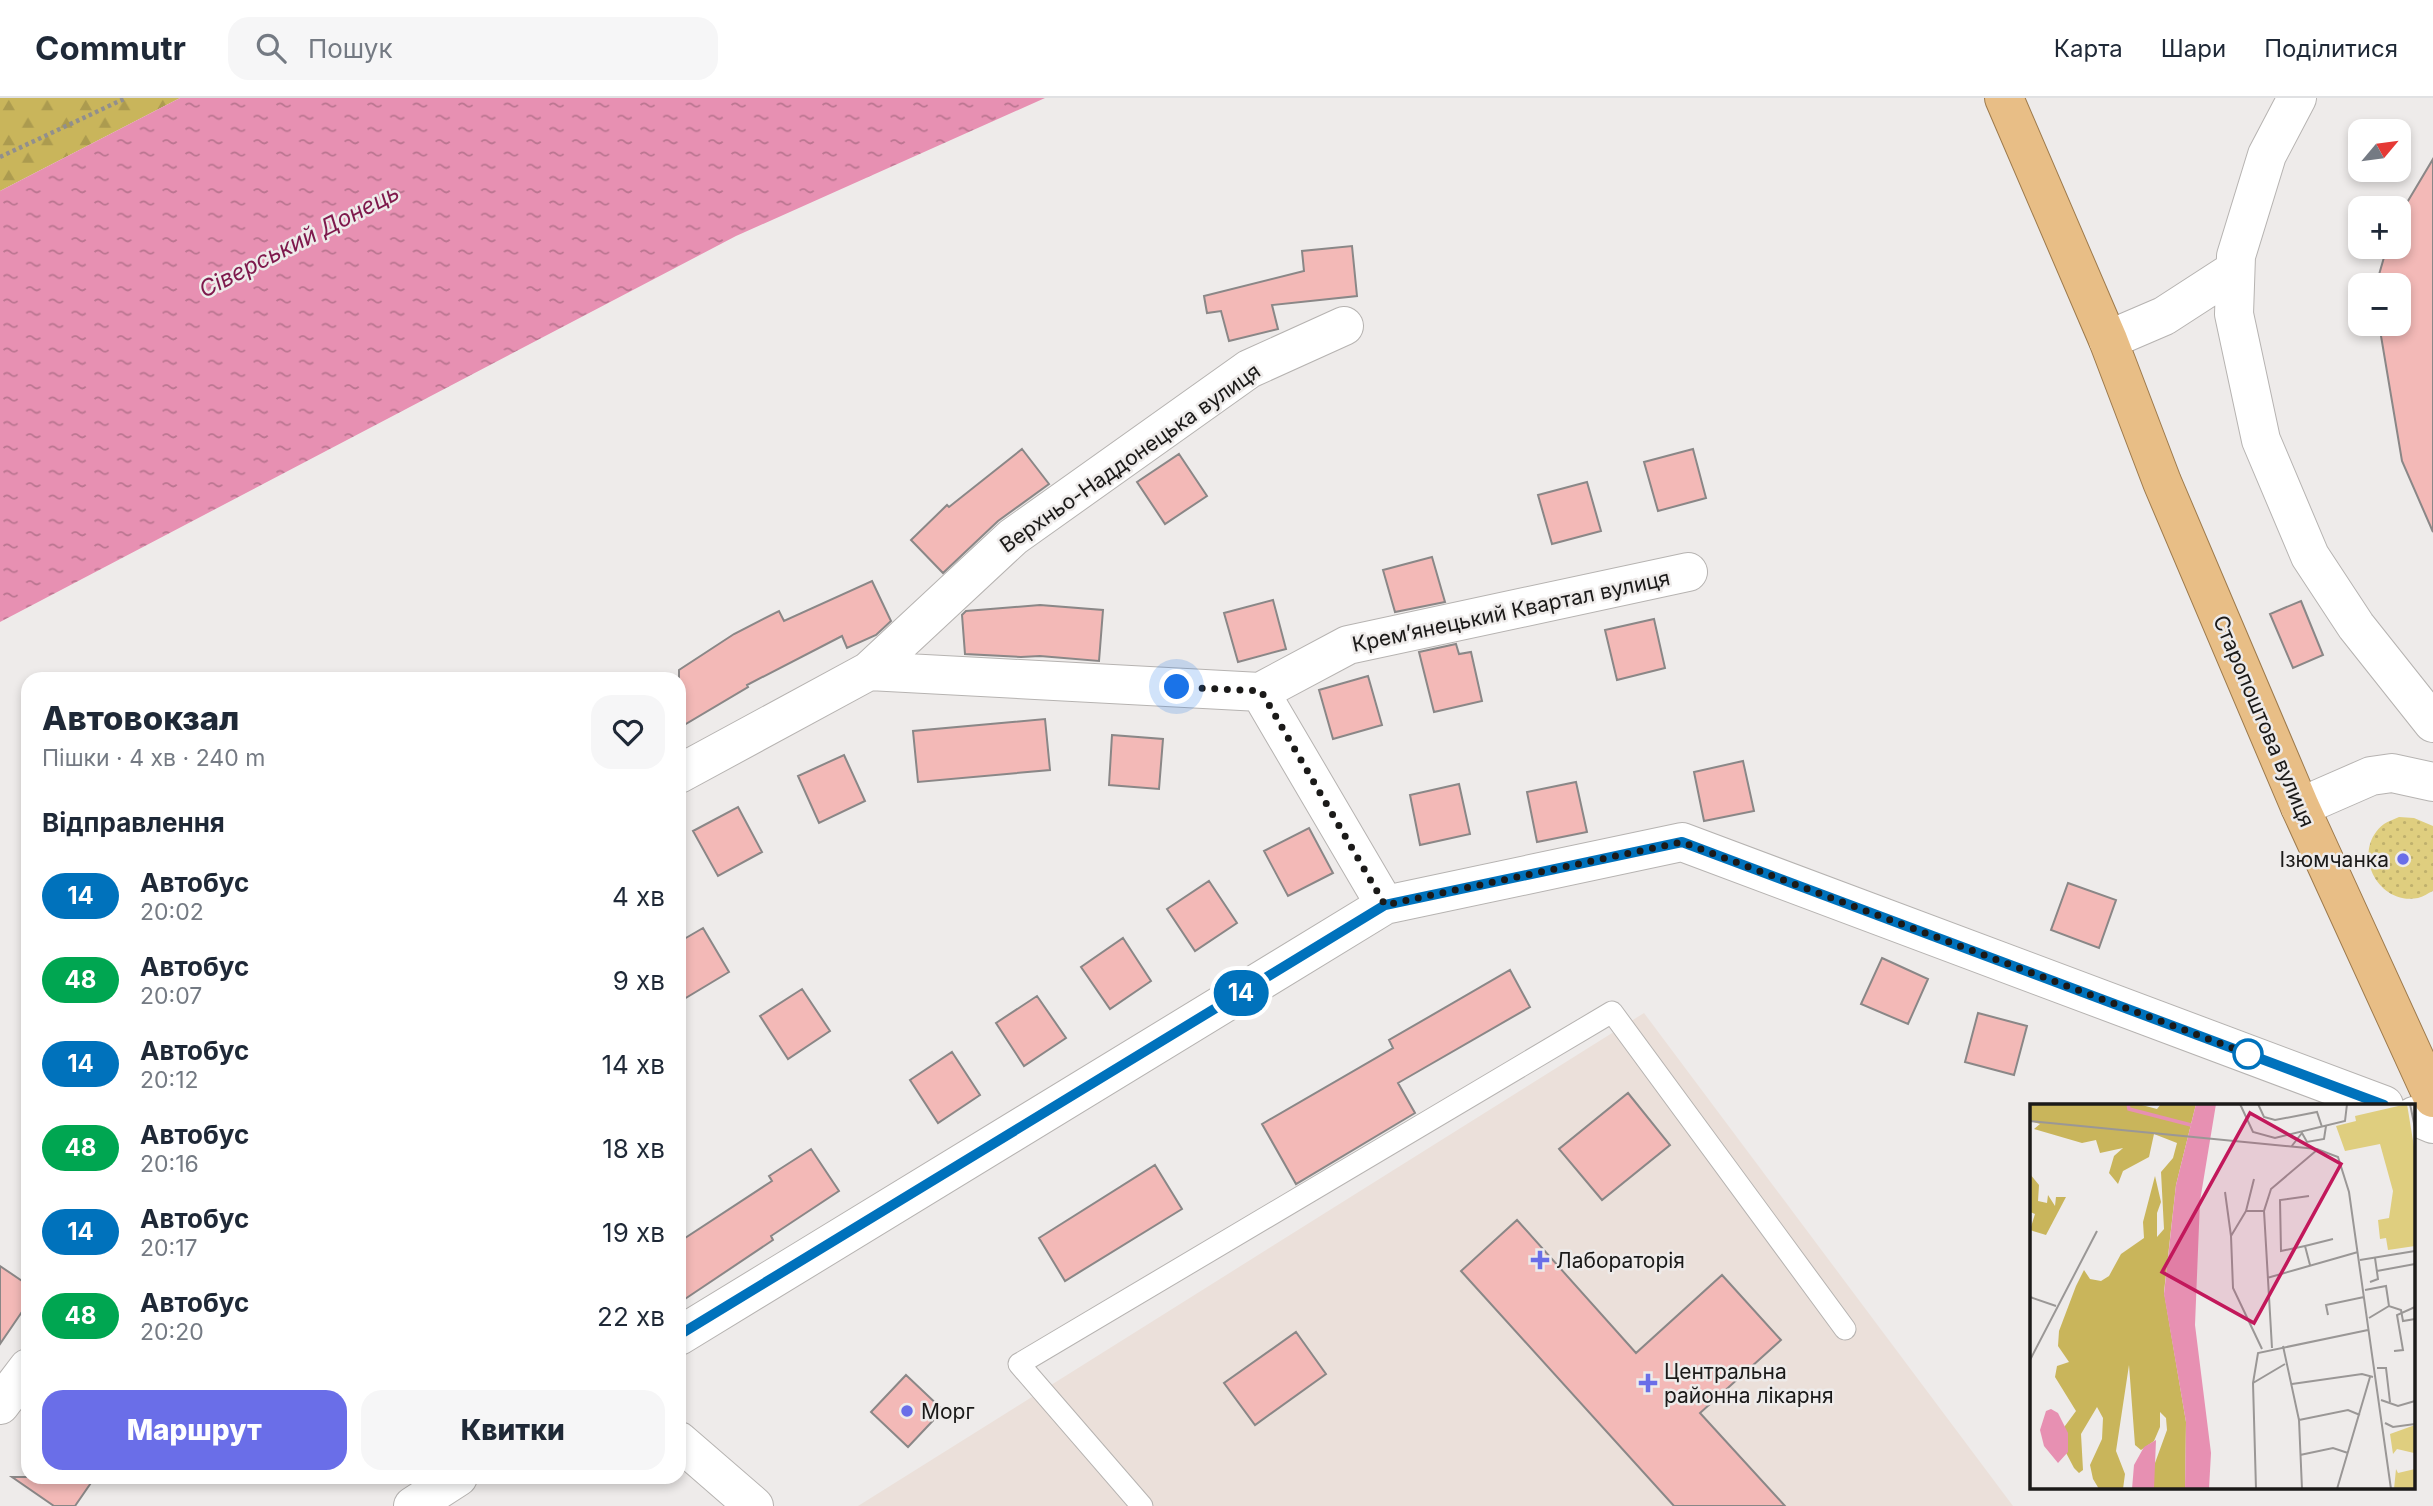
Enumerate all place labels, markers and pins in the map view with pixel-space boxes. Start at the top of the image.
place label: Ізюмчанка [2280,847,2389,872]
marker: Ізюмчанка [2395,851,2411,867]
unlabelled marker [2233,1039,2263,1069]
place label: Лабораторія [1556,1248,1685,1273]
marker: Лабораторія [1530,1250,1550,1270]
place label: Центральна районна лікарня [1664,1359,1834,1408]
marker: Центральна районна лікарня [1638,1373,1658,1393]
place label: Морг [921,1399,975,1424]
marker: Морг [899,1403,915,1419]

